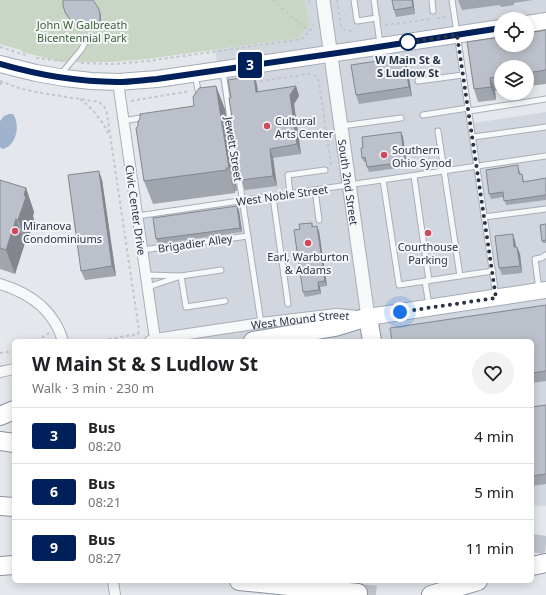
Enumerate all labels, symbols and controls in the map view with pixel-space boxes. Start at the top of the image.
map controls [494,12,534,100]
button: locate [494,12,534,52]
park label: John W Galbreath Bicentennial Park [36,17,127,45]
marker: W Main St & S Ludlow St [399,33,417,51]
line badge: 3 [237,52,263,78]
place label: W Main St & S Ludlow St [375,52,442,80]
text: 3 [246,55,254,74]
button: layers [494,60,534,100]
place label: Cultural Arts Center [275,113,334,141]
street label: Jewett Street [221,115,247,182]
marker: Cultural Arts Center [262,121,272,131]
street label: South 2nd Street [335,138,362,226]
place label: Southern Ohio Synod [392,142,452,170]
marker: Southern Ohio Synod [379,150,389,160]
street label: Civic Center Drive [122,164,150,256]
street label: West Noble Street [235,181,329,209]
place label: Miranova Condominiums [23,218,102,246]
marker: Miranova Condominiums [10,226,20,236]
marker: Courthouse Parking [423,228,433,238]
street label: Brigadier Alley [157,230,234,256]
marker: Earl, Warburton & Adams [303,238,313,248]
place label: Courthouse Parking [398,239,458,267]
place label: Earl, Warburton & Adams [267,249,349,277]
your location [390,302,410,322]
street label: West Mound Street [250,306,350,332]
text: W Main St & S Ludlow St [32,351,258,377]
button: heart [472,352,514,394]
text: Walk · 3 min · 230 m [32,379,154,397]
text: Bus [88,417,115,437]
text: 3 [50,426,58,445]
text: 4 min [474,426,514,446]
text: 08:20 [88,437,121,455]
text: Bus [88,473,115,493]
text: 6 [50,482,58,501]
text: 5 min [474,482,514,502]
text: 08:21 [88,493,121,511]
text: Bus [88,529,115,549]
text: 9 [50,538,58,557]
text: 11 min [466,538,514,558]
text: 08:27 [88,549,121,567]

